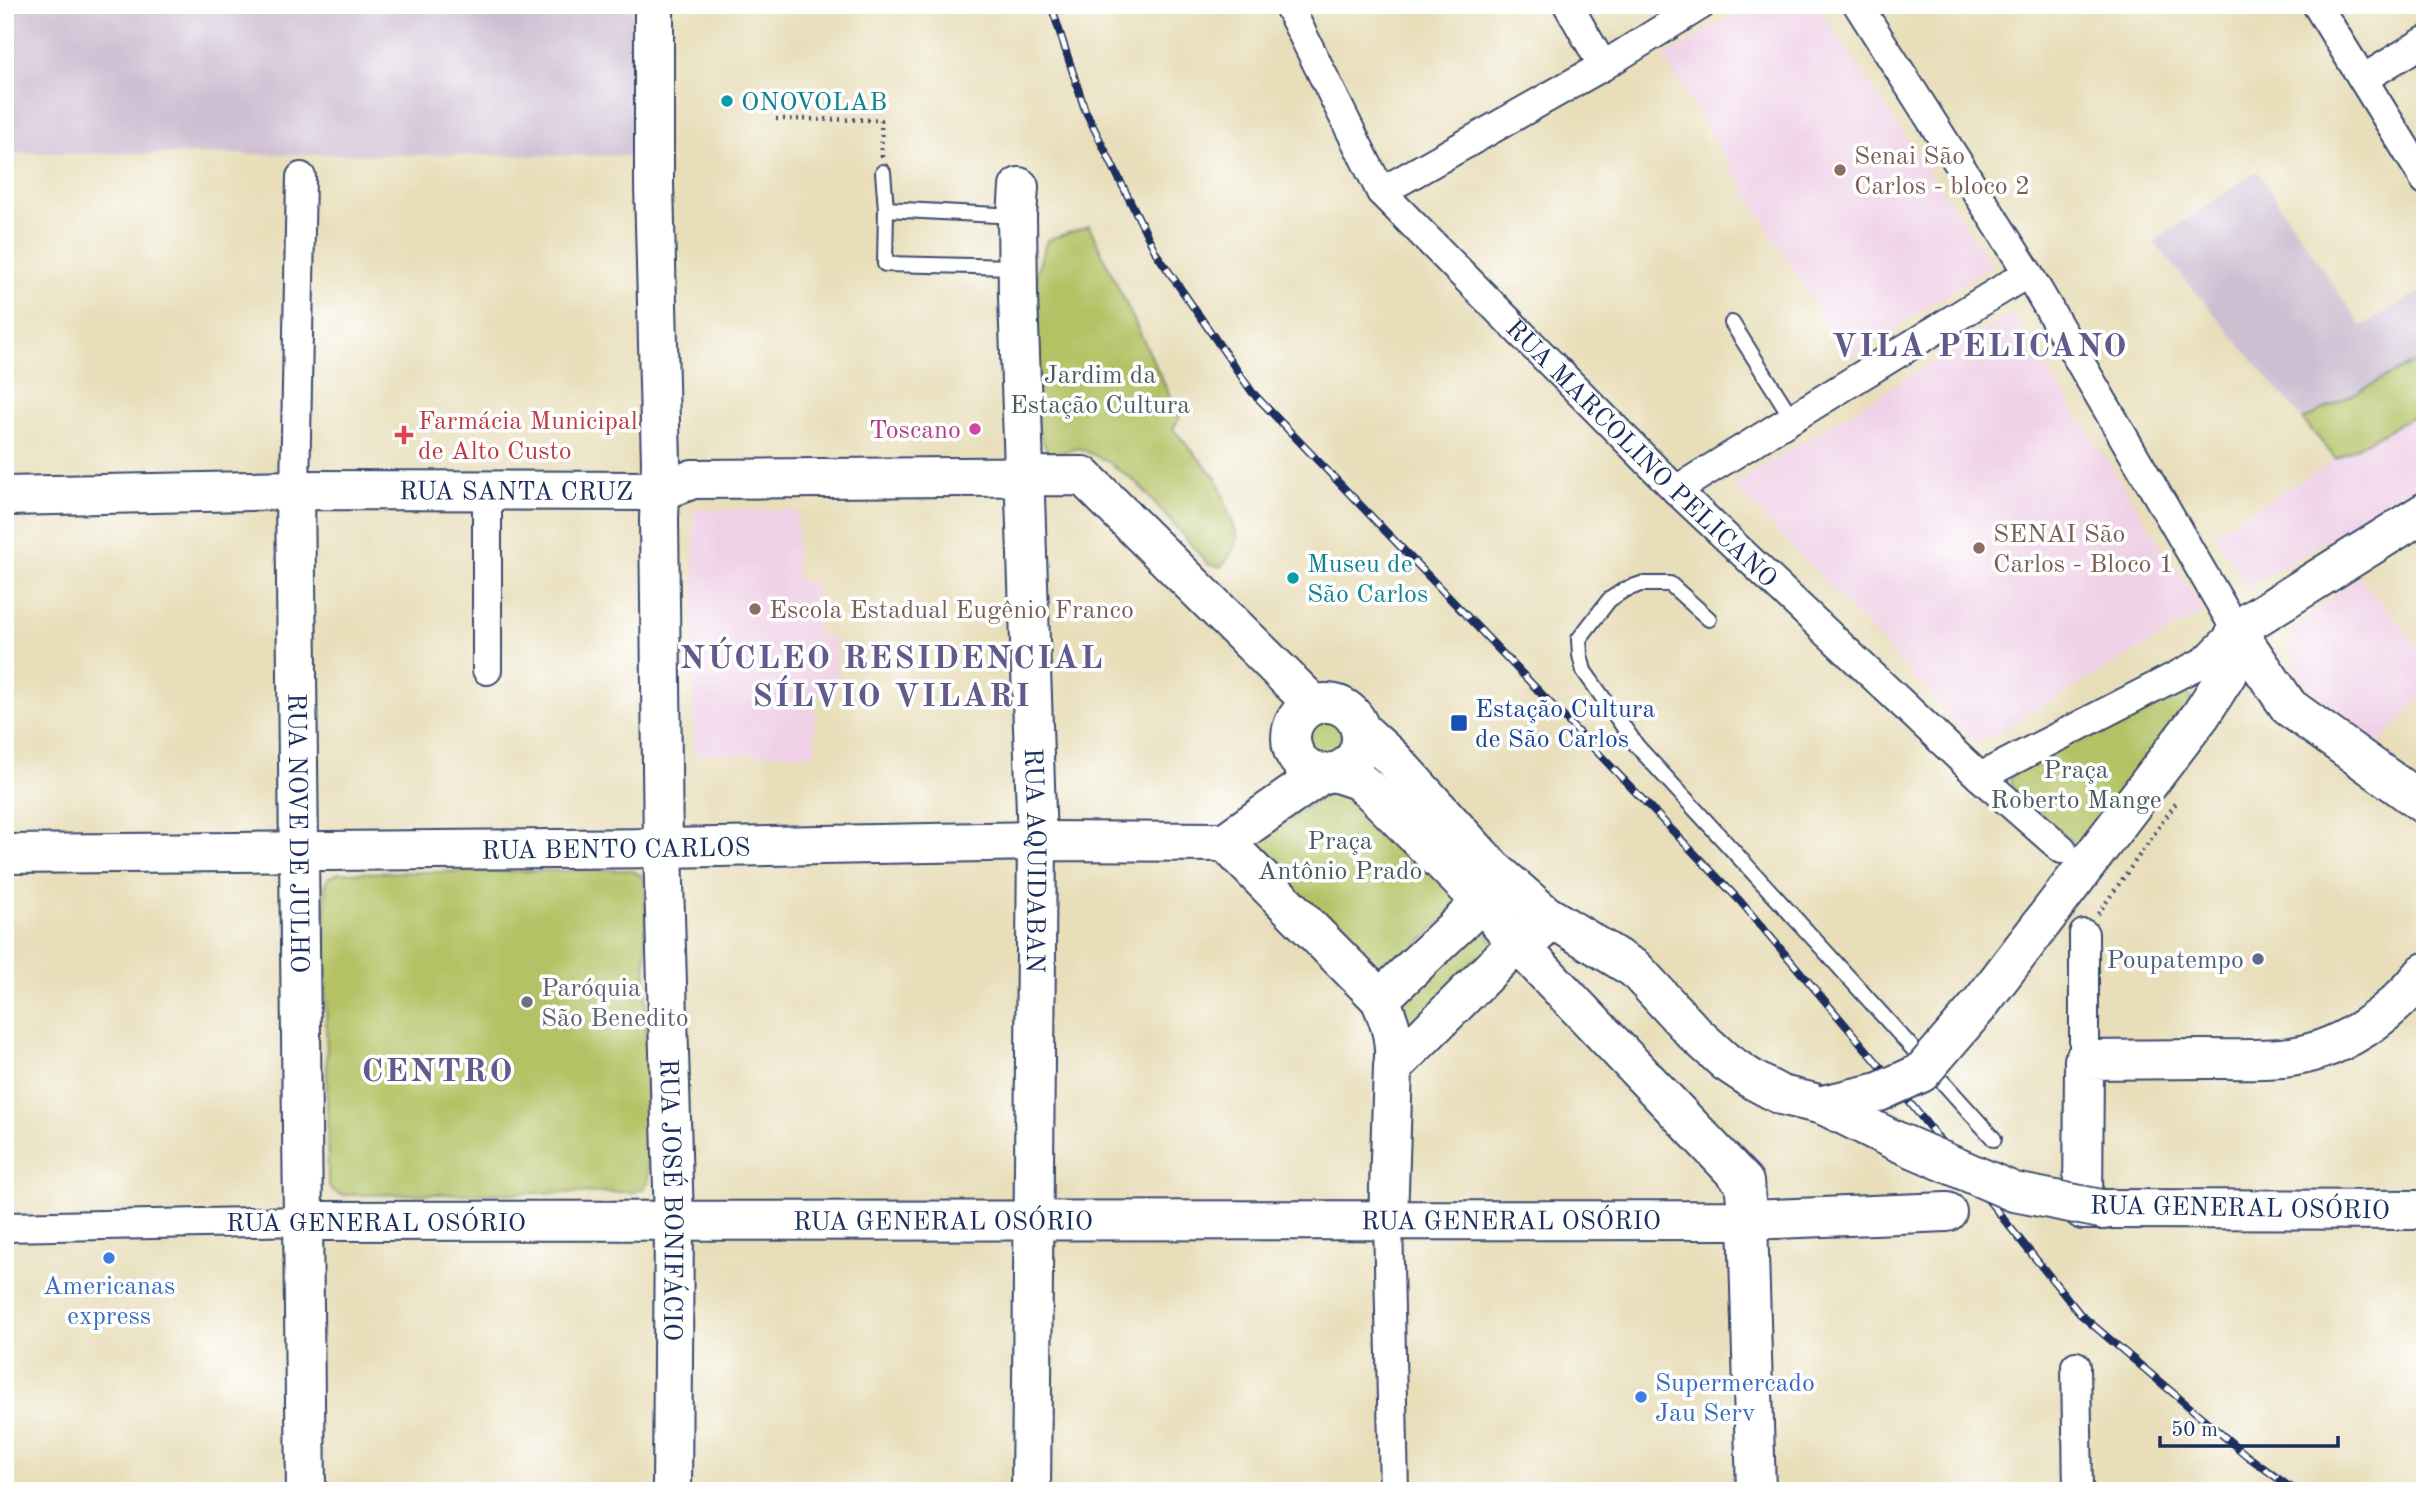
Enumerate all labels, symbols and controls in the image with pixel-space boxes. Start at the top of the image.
place label: ONOVOLAB [741,90,887,116]
marker: ONOVOLAB [719,93,735,109]
place label: Senai São Carlos - bloco 2 [1854,144,2030,200]
marker: Senai São Carlos - bloco 2 [1832,162,1848,178]
street label: RUA MARCOLINO PELICANO [1500,315,1781,593]
district label: VILA PELICANO [1831,331,2129,364]
park label: Jardim da Estação Cultura [1010,363,1190,419]
place label: Farmácia Municipal de Alto Custo [418,409,638,465]
place label: Toscano [869,418,961,444]
marker: Toscano [967,421,983,437]
marker: Farmácia Municipal de Alto Custo [396,427,412,443]
street label: RUA SANTA CRUZ [399,479,633,506]
place label: SENAI São Carlos - Bloco 1 [1993,522,2174,578]
marker: SENAI São Carlos - Bloco 1 [1971,540,1987,556]
place label: Museu de São Carlos [1307,552,1428,608]
marker: Museu de São Carlos [1285,570,1301,586]
place label: Escola Estadual Eugênio Franco [769,598,1134,624]
marker: Escola Estadual Eugênio Franco [747,601,763,617]
district label: NÚCLEO RESIDENCIAL SÍLVIO VILARI [680,636,1104,714]
street label: RUA NOVE DE JULHO [282,693,311,973]
place label: Estação Cultura de São Carlos [1475,697,1655,753]
marker: Estação Cultura de São Carlos [1449,713,1469,733]
street label: RUA AQUIDABAN [1019,748,1048,973]
park label: Praça Roberto Mange [1990,758,2162,814]
park label: Praça Antônio Prado [1258,829,1422,885]
street label: RUA BENTO CARLOS [481,835,751,865]
place label: Poupatempo [2107,948,2244,974]
marker: Poupatempo [2250,951,2266,967]
place label: Paróquia São Benedito [541,976,689,1032]
marker: Paróquia São Benedito [519,994,535,1010]
district label: CENTRO [362,1056,514,1089]
street label: RUA JOSÉ BONIFÁCIO [654,1058,689,1341]
street label: RUA GENERAL OSÓRIO [2090,1188,2390,1225]
street label: RUA GENERAL OSÓRIO [793,1204,1093,1236]
street label: RUA GENERAL OSÓRIO [1361,1204,1661,1235]
street label: RUA GENERAL OSÓRIO [226,1206,526,1237]
marker: Americanas express [101,1250,117,1266]
place label: Americanas express [43,1274,175,1330]
place label: Supermercado Jau Serv [1655,1371,1815,1427]
marker: Supermercado Jau Serv [1633,1389,1649,1405]
scale bar [2160,1405,2339,1449]
text: 50 m [2171,1420,2218,1441]

